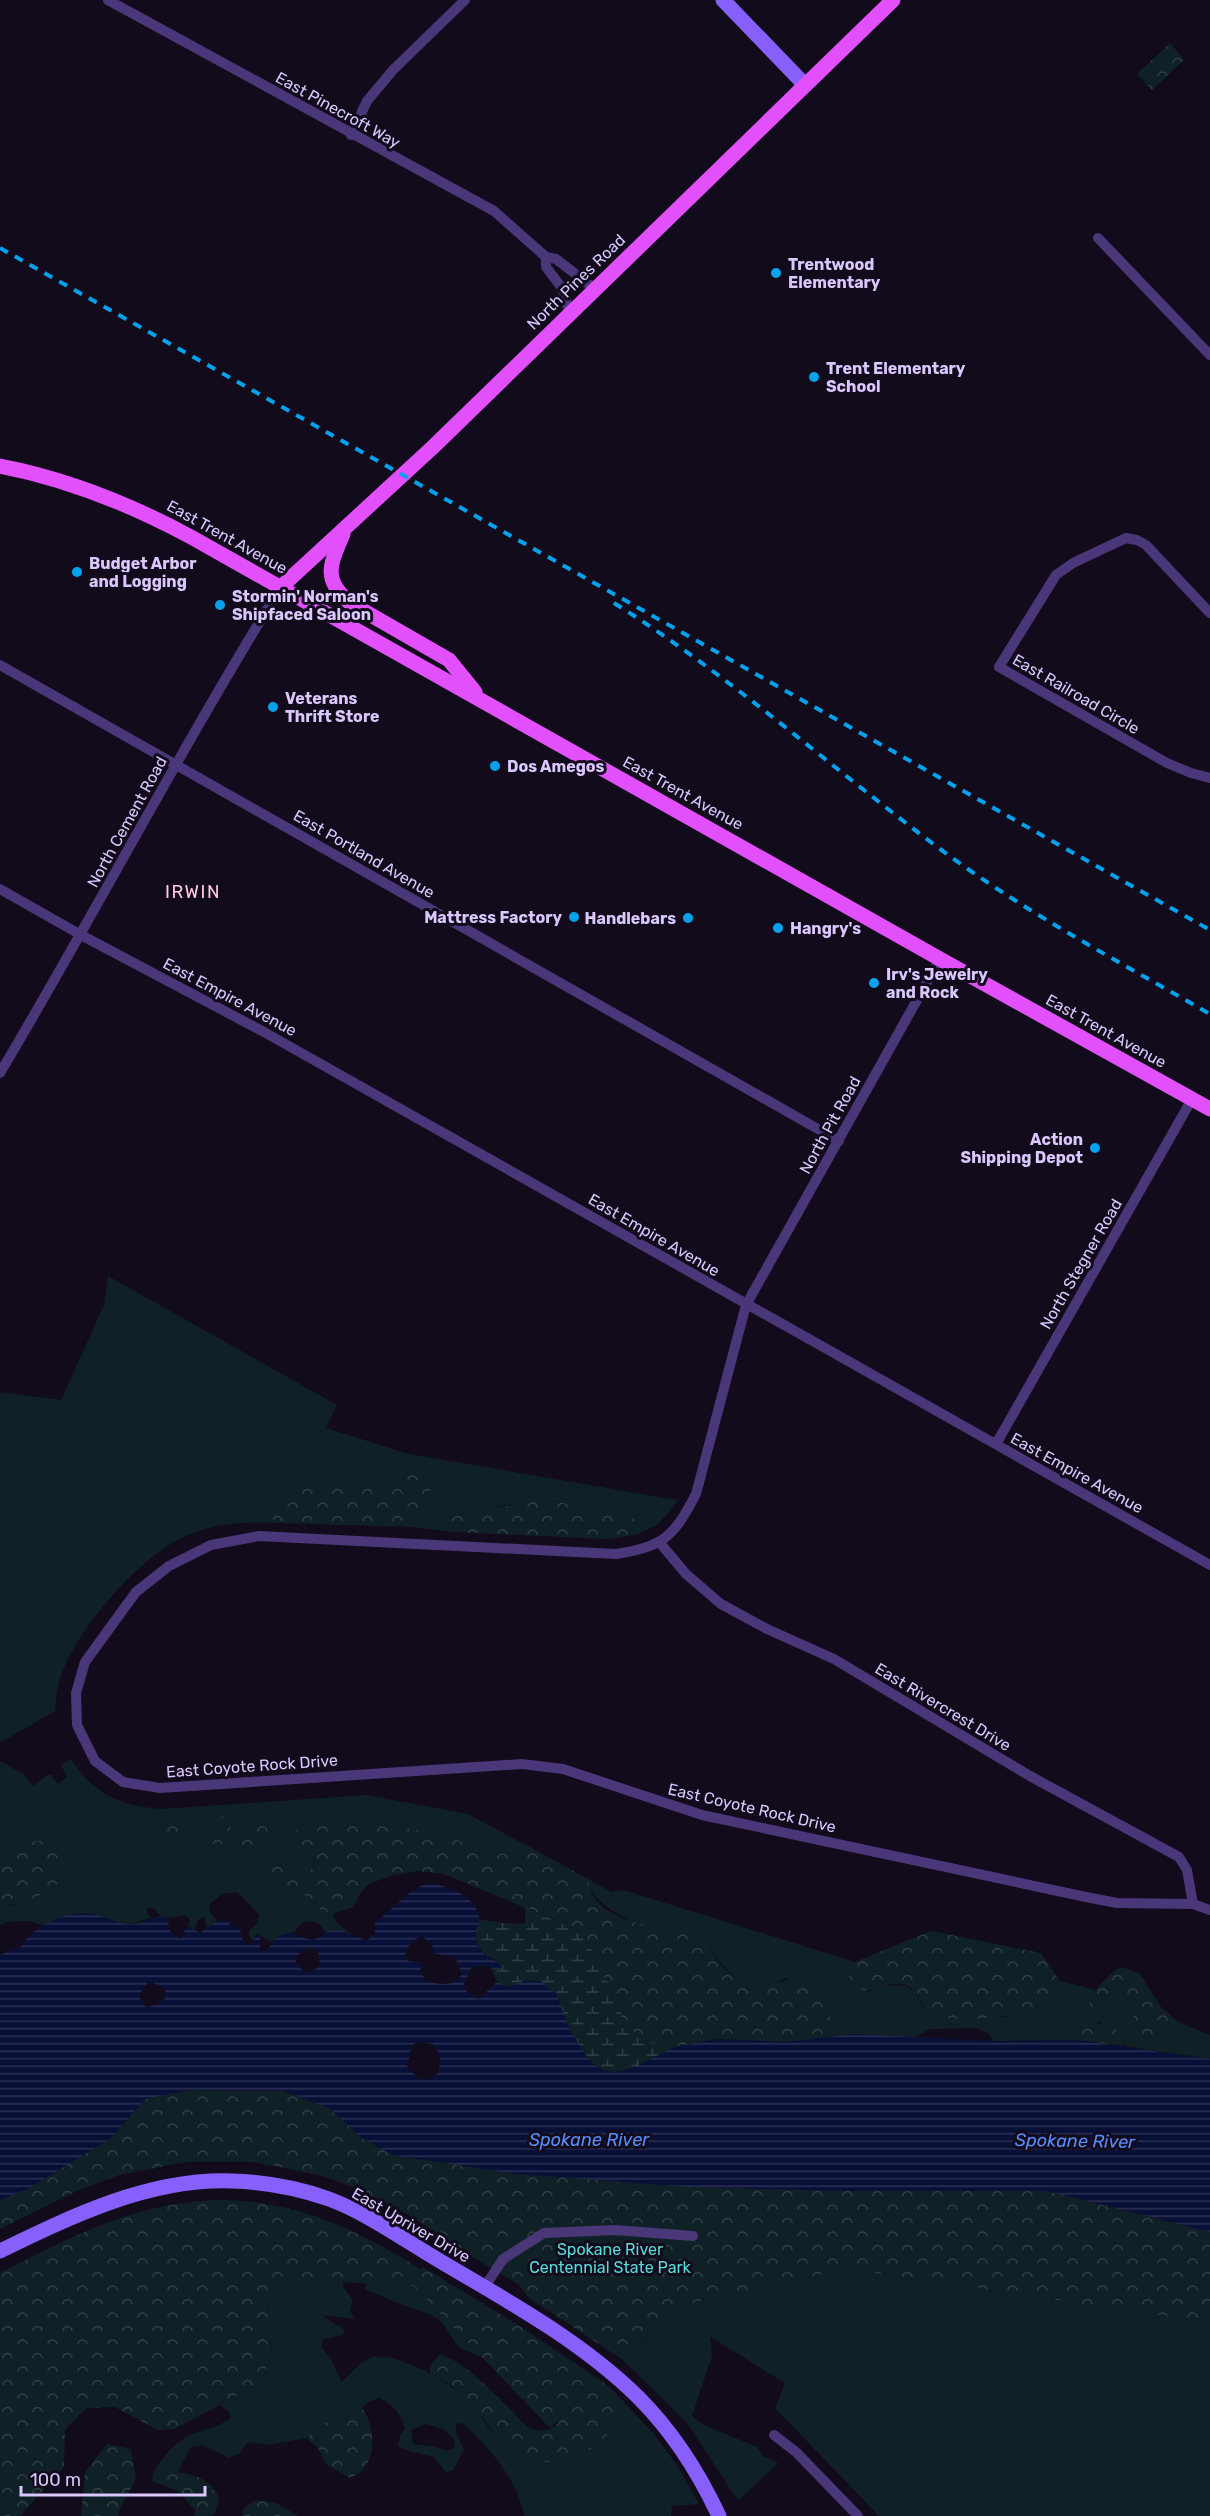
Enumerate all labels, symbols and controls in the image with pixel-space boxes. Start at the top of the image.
street label: East Pinecroft Way [272,68,404,152]
street label: North Pines Road [523,230,629,334]
place label: Trentwood Elementary [788,255,881,292]
marker: Trentwood Elementary [769,266,783,280]
place label: Trent Elementary School [826,359,966,396]
marker: Trent Elementary School [807,370,821,384]
street label: East Trent Avenue [164,496,291,578]
place label: Budget Arbor and Logging [89,554,197,591]
marker: Budget Arbor and Logging [70,565,84,579]
place label: Stormin' Norman's Shipfaced Saloon [232,587,379,624]
marker: Stormin' Norman's Shipfaced Saloon [213,598,227,612]
street label: East Railroad Circle [1009,650,1143,738]
place label: Veterans Thrift Store [285,689,380,726]
marker: Veterans Thrift Store [266,700,280,714]
street label: East Trent Avenue [620,752,747,834]
street label: North Cement Road [83,753,171,891]
place label: Dos Amegos [507,757,605,776]
marker: Dos Amegos [488,759,502,773]
street label: East Portland Avenue [290,806,438,902]
district label: IRWIN [165,881,221,903]
place label: Mattress Factory [424,908,562,927]
place label: Handlebars [585,909,676,928]
marker: Mattress Factory [567,910,581,924]
marker: Handlebars [681,911,695,925]
place label: Hangry's [790,919,861,938]
marker: Hangry's [771,921,785,935]
street label: East Empire Avenue [160,954,300,1040]
place label: Irv's Jewelry and Rock [886,965,988,1002]
marker: Irv's Jewelry and Rock [867,976,881,990]
street label: East Trent Avenue [1043,990,1170,1072]
street label: North Pit Road [795,1073,865,1177]
place label: Action Shipping Depot [961,1130,1084,1167]
marker: Action Shipping Depot [1088,1141,1102,1155]
street label: East Empire Avenue [585,1190,723,1280]
street label: North Stegner Road [1036,1195,1126,1333]
street label: East Empire Avenue [1007,1429,1147,1517]
street label: East Rivercrest Drive [872,1659,1014,1755]
street label: East Coyote Rock Drive [166,1751,339,1781]
street label: East Coyote Rock Drive [666,1779,838,1837]
water label: Spokane River [529,2129,650,2151]
water label: Spokane River [1015,2129,1136,2153]
street label: East Upriver Drive [349,2183,473,2267]
park label: Spokane River Centennial State Park [529,2240,692,2277]
scale bar [21,2459,206,2497]
text: 100 m [30,2469,81,2491]

